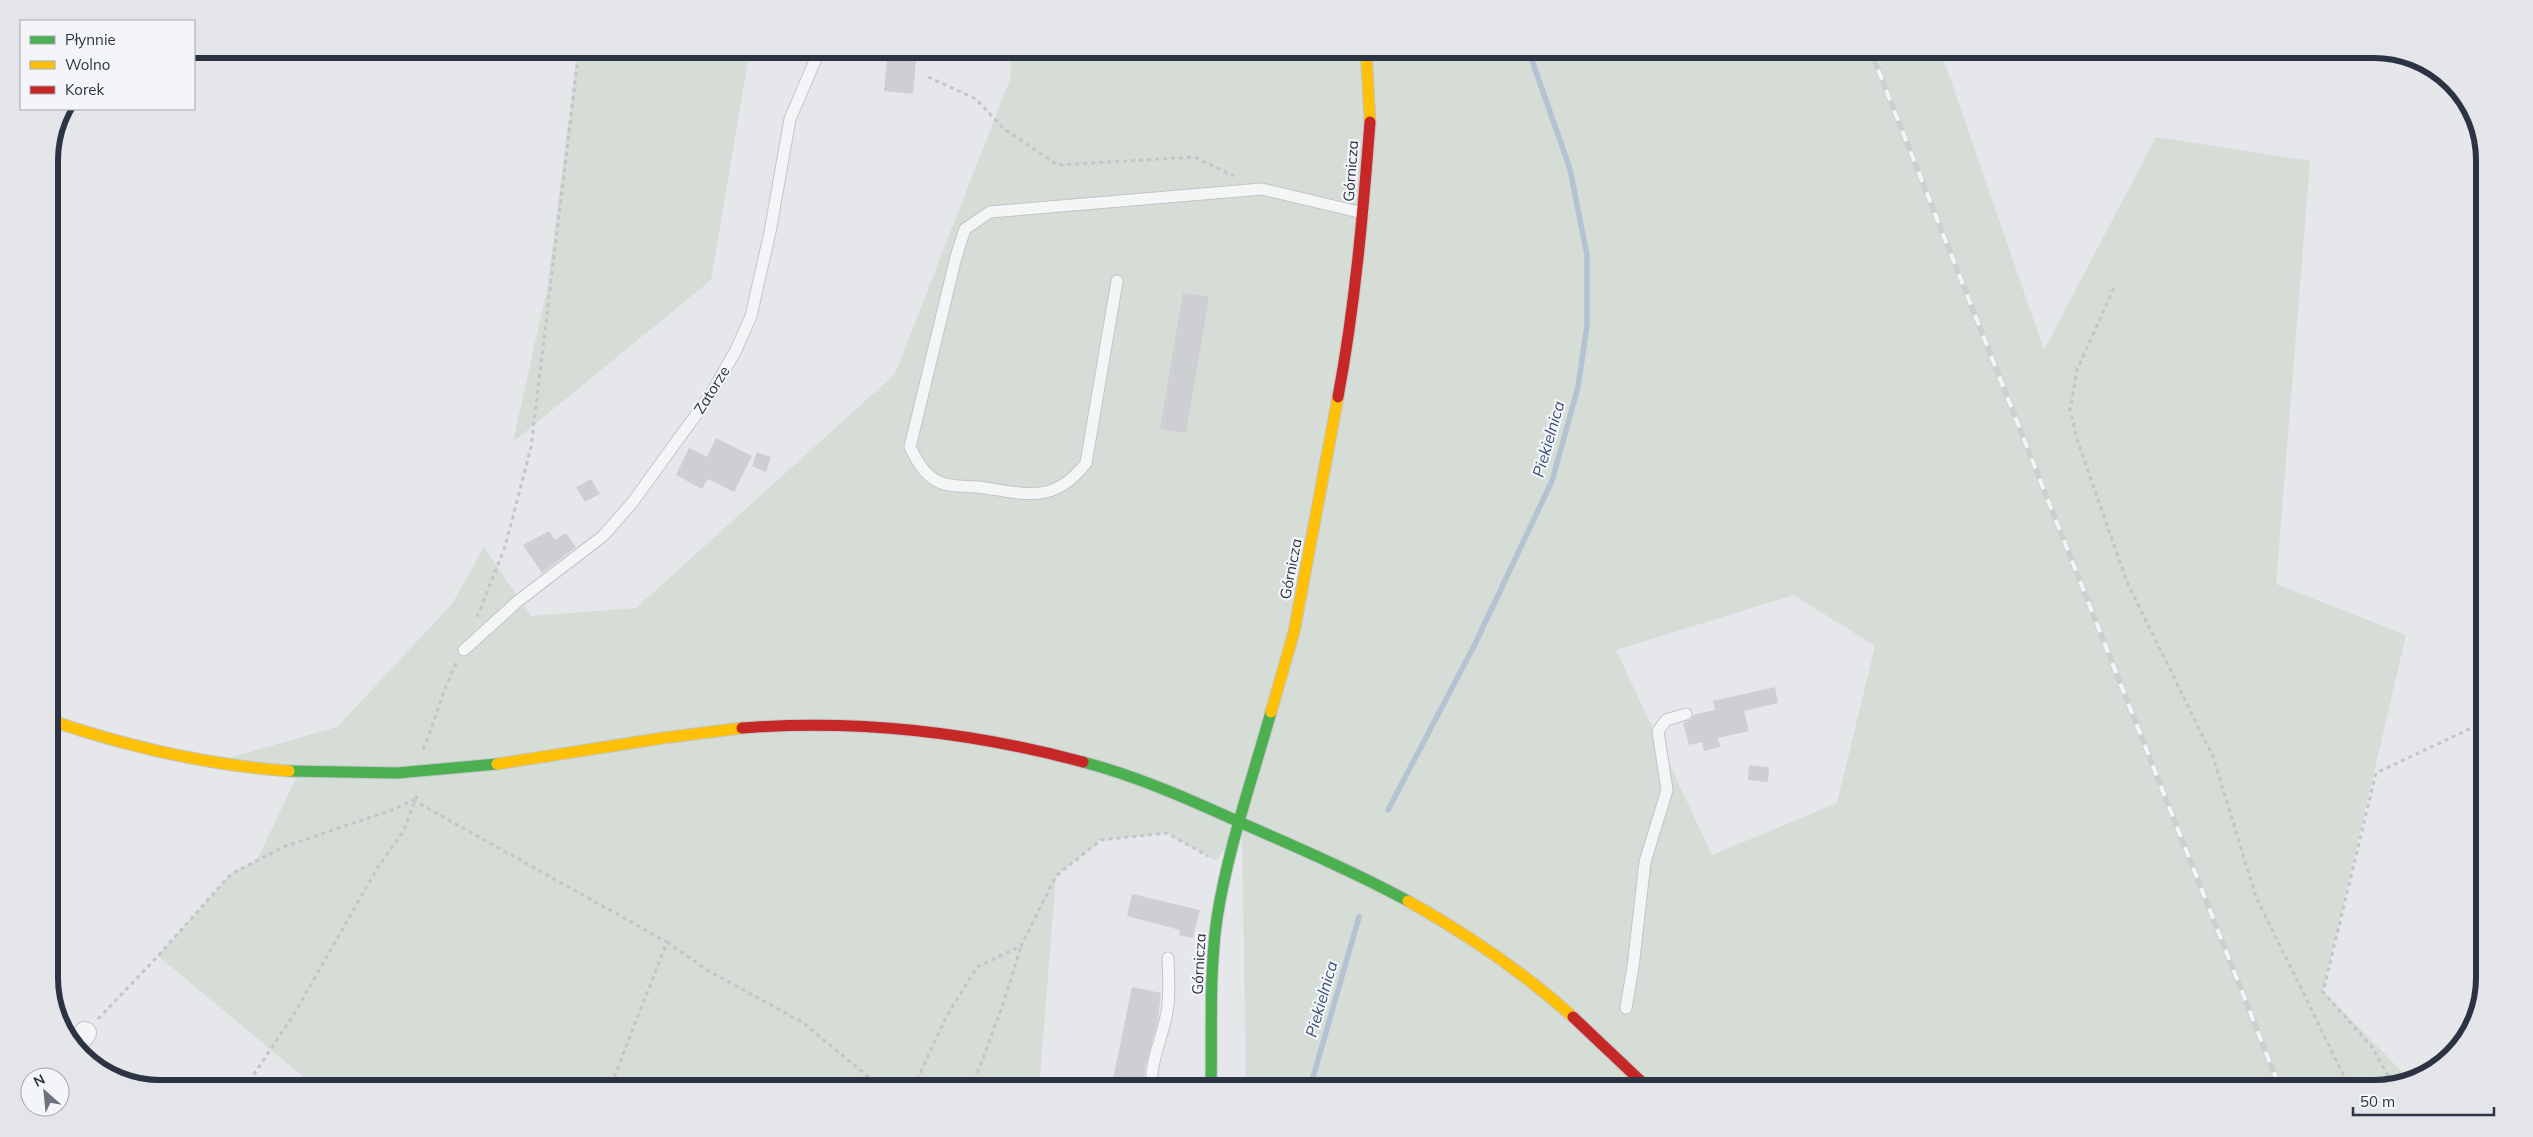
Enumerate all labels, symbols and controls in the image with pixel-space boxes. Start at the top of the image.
legend [20,20,195,110]
text: Płynnie [65,30,116,49]
text: Wolno [65,55,110,74]
text: Korek [65,80,104,99]
street label: Górnicza [1339,140,1362,202]
street label: Zatorze [690,362,734,417]
water label: Piekielnica [1528,398,1568,479]
street label: Górnicza [1275,537,1306,601]
street label: Górnicza [1187,933,1210,995]
water label: Piekielnica [1301,958,1341,1039]
north arrow [20,1067,70,1117]
text: N [30,1070,48,1091]
scale bar [2353,1084,2494,1116]
text: 50 m [2360,1092,2395,1111]

